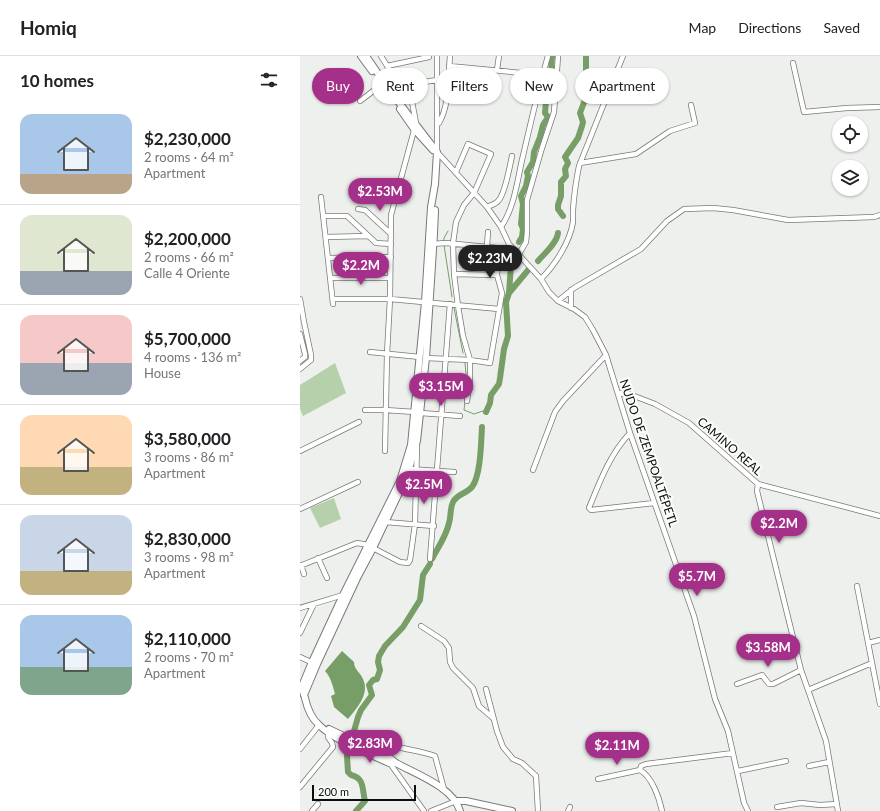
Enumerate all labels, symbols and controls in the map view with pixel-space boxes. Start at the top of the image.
text: Homiq [20,16,77,39]
text: Map [689,19,716,36]
text: Directions [738,19,801,36]
text: Saved [823,19,860,36]
chip: Buy [312,68,364,104]
chip: Rent [372,68,428,104]
chip: Filters [436,68,502,104]
chip: New [510,68,567,104]
chip: Apartment [575,68,669,104]
icon: filters [258,69,280,91]
text: 10 homes [20,70,94,91]
map controls [832,116,868,196]
button: locate [832,116,868,152]
text: $2,230,000 [144,128,231,149]
icon: home [52,130,100,178]
text: 2 rooms · 64 m² [144,149,234,165]
button: layers [832,160,868,196]
text: Apartment [144,165,205,181]
pin: $2.53M [347,178,413,212]
text: $2.53M [357,183,403,199]
text: $2,200,000 [144,228,231,249]
icon: home [52,231,100,279]
pin: $2.23M [457,245,523,279]
text: 2 rooms · 66 m² [144,249,234,265]
text: $2.23M [467,250,513,266]
pin: $2.2M [333,252,389,286]
text: $2.2M [342,257,380,273]
text: Calle 4 Oriente [144,265,230,281]
text: $5,700,000 [144,328,231,349]
icon: home [52,331,100,379]
text: 4 rooms · 136 m² [144,349,241,365]
text: House [144,365,181,381]
pin: $3.15M [408,373,474,407]
street label: NUDO DE ZEMPOALTÉPETL [617,377,681,529]
text: $3.15M [418,378,464,394]
street label: CAMINO REAL [694,414,766,478]
text: $3,580,000 [144,428,231,449]
icon: home [52,431,100,479]
text: 3 rooms · 86 m² [144,449,234,465]
text: Apartment [144,465,205,481]
pin: $2.5M [396,471,452,505]
text: $2.5M [405,476,443,492]
pin: $2.2M [751,510,807,544]
text: $2.2M [760,515,798,531]
text: $2,830,000 [144,528,231,549]
icon: home [52,531,100,579]
text: 3 rooms · 98 m² [144,549,234,565]
pin: $5.7M [669,563,725,597]
text: Apartment [144,565,205,581]
text: $5.7M [678,568,716,584]
text: $2,110,000 [144,628,231,649]
icon: home [52,631,100,679]
pin: $3.58M [735,634,801,668]
text: $3.58M [745,639,791,655]
text: 2 rooms · 70 m² [144,649,234,665]
text: Apartment [144,665,205,681]
pin: $2.83M [337,730,403,764]
pin: $2.11M [584,732,650,766]
text: $2.83M [347,735,393,751]
text: $2.11M [594,737,640,753]
scale bar [312,783,416,802]
text: 200 m [318,785,349,798]

